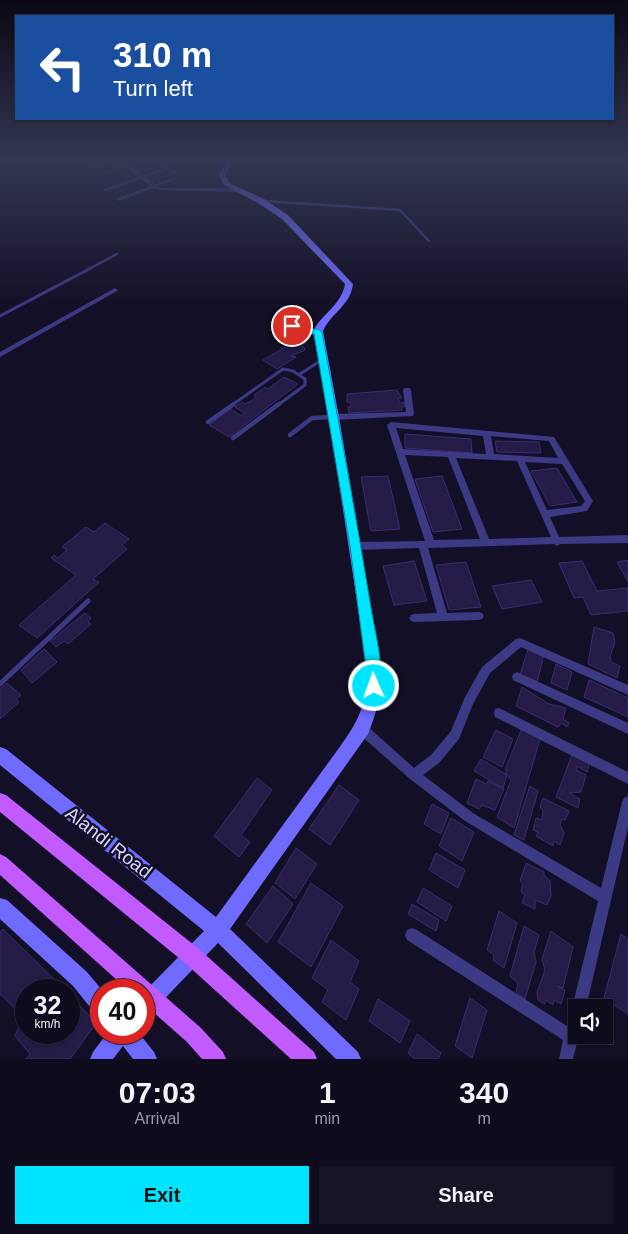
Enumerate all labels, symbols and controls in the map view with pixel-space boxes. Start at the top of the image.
icon: left [30,35,95,100]
text: 310 m [113,35,212,74]
text: Turn left [113,76,193,101]
pin [271,305,313,347]
icon: arrive [278,312,306,340]
position arrow [347,659,399,711]
street label: Alandi Road [61,802,156,883]
speed limit sign: 40 [90,979,155,1044]
text: 32 [34,991,61,1019]
map controls [568,999,613,1044]
button: sound [568,999,613,1044]
text: km/h [34,1017,61,1031]
text: 07:03 [119,1076,196,1109]
text: 1 [319,1076,336,1109]
text: 340 [459,1076,509,1109]
text: Arrival [135,1110,180,1127]
text: min [314,1110,340,1127]
text: m [477,1110,491,1127]
button: Exit [15,1166,309,1224]
button: Share [319,1166,613,1224]

